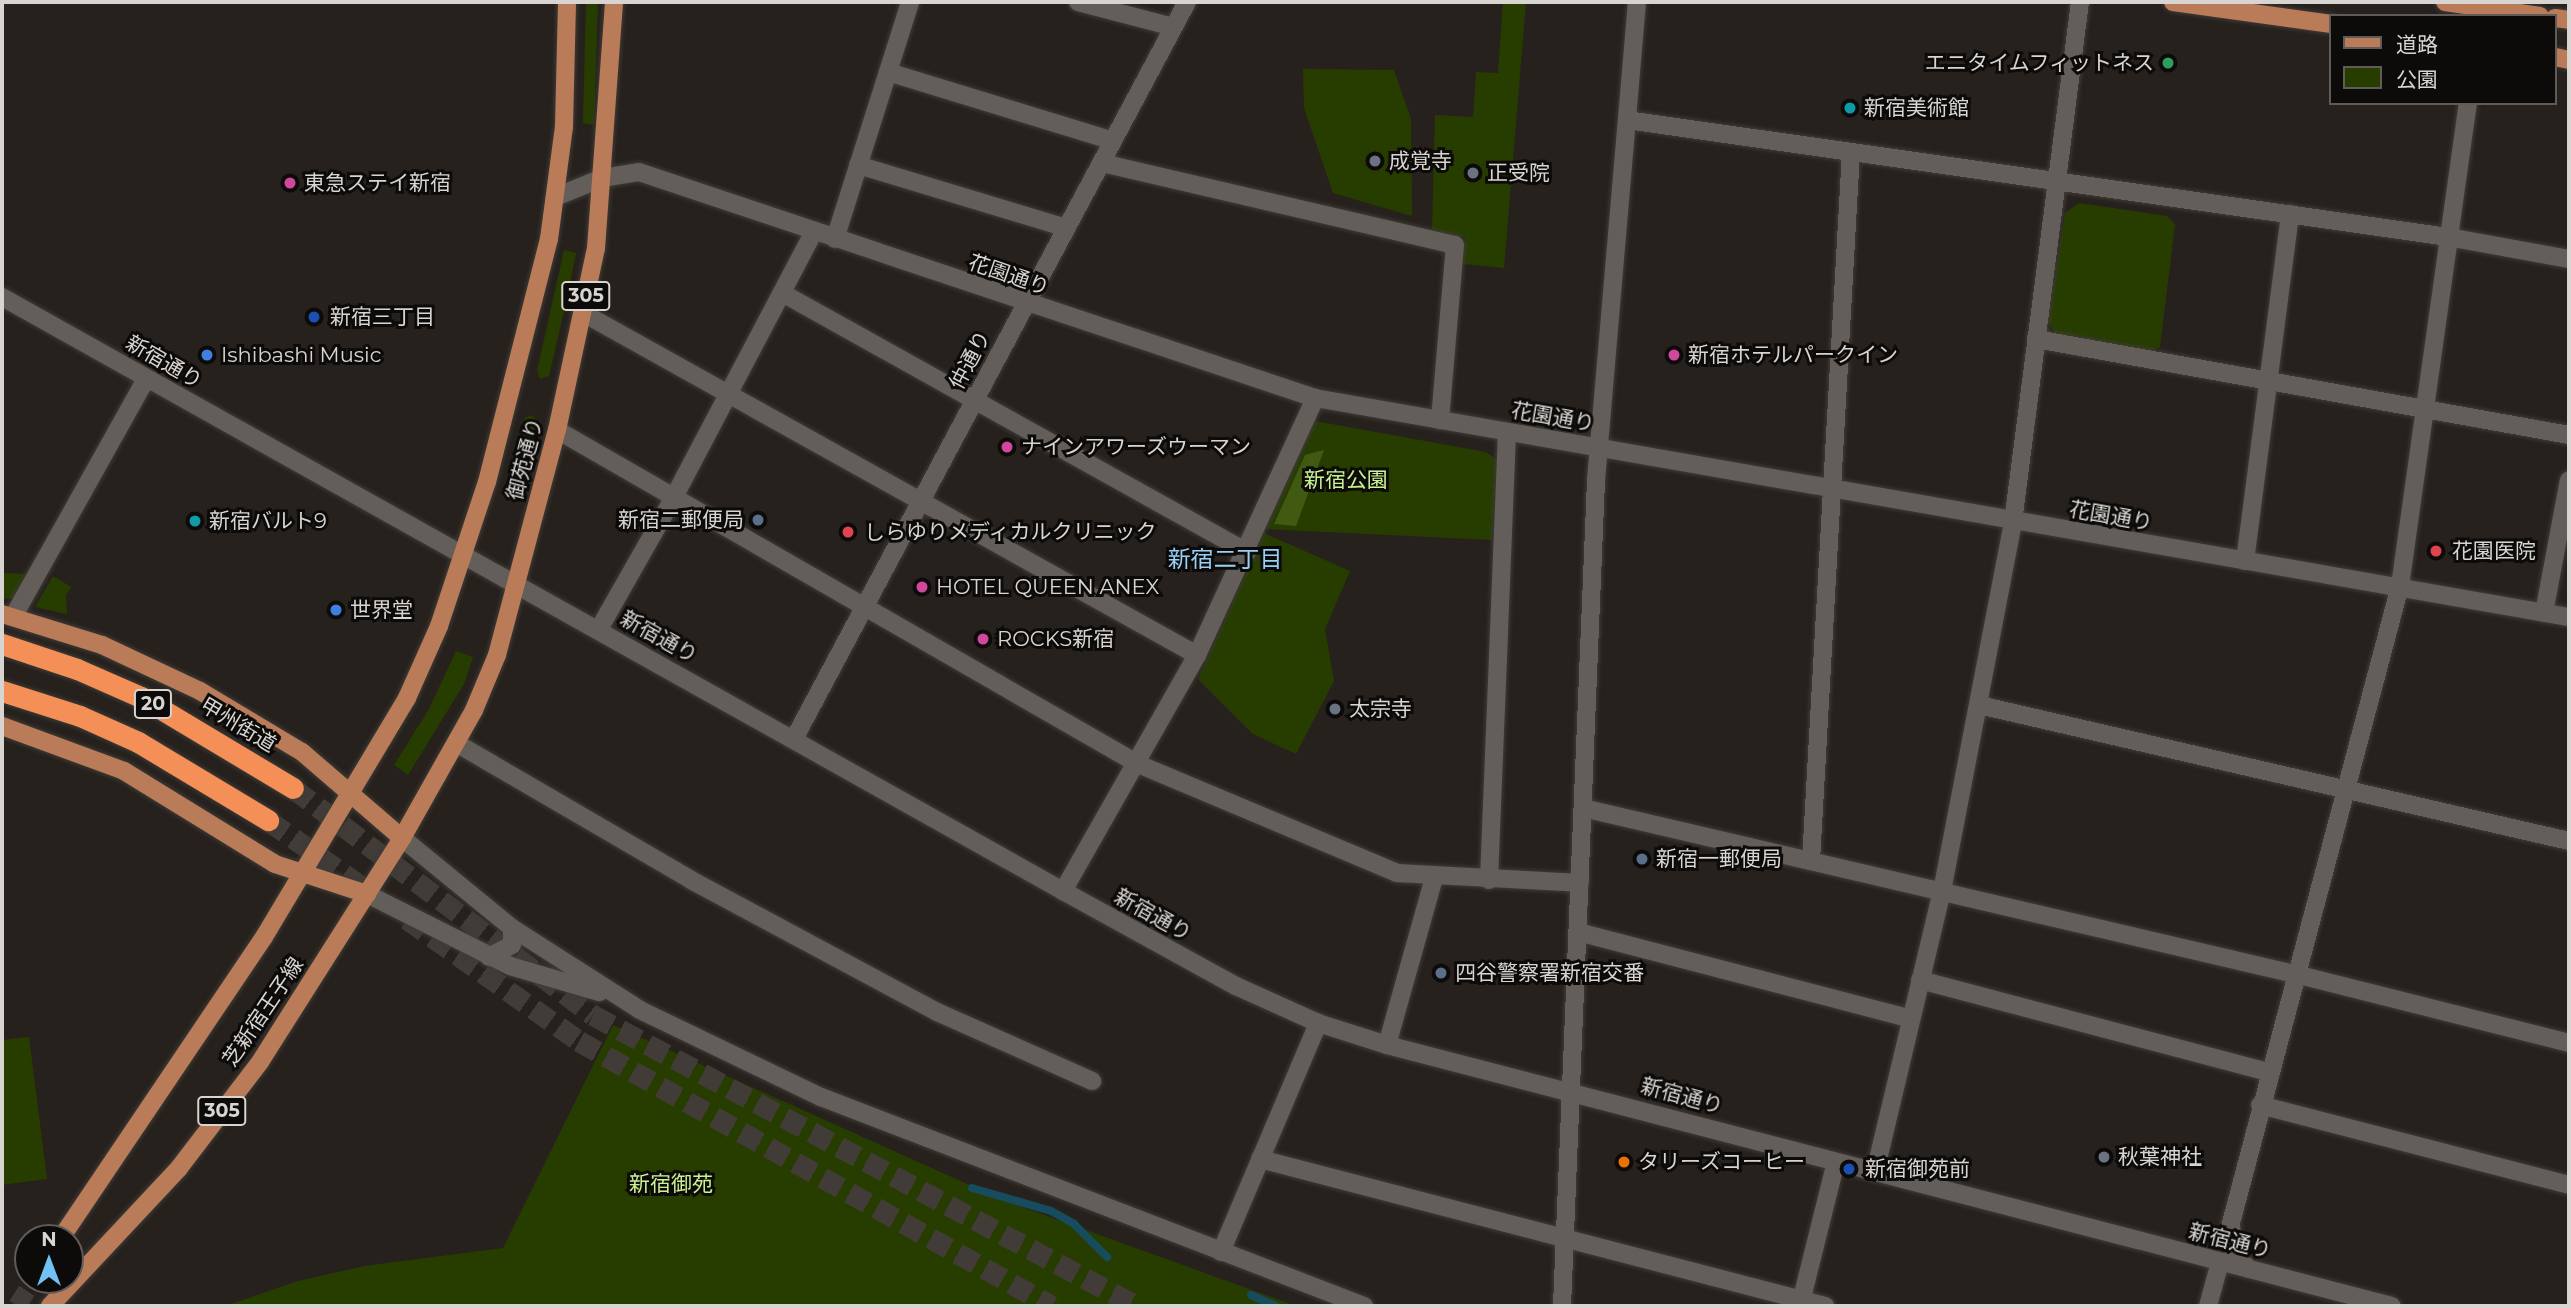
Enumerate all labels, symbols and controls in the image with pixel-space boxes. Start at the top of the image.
legend [2330,14,2557,105]
text: 道路 [2396,32,2438,57]
place label: エニタイムフィットネス [1923,50,2154,76]
marker: エニタイムフィットネス [2160,55,2176,71]
text: 公園 [2396,67,2438,92]
place label: 新宿美術館 [1864,95,1969,121]
marker: 新宿美術館 [1842,100,1858,116]
place label: 成覚寺 [1389,148,1452,174]
marker: 成覚寺 [1367,153,1383,169]
place label: 正受院 [1487,160,1550,186]
marker: 正受院 [1465,165,1481,181]
place label: 東急ステイ新宿 [304,170,451,196]
marker: 東急ステイ新宿 [282,175,298,191]
street label: 花園通り [965,249,1053,301]
road number: 305 [560,280,612,312]
place label: 新宿三丁目 [330,304,435,330]
marker: 新宿三丁目 [304,307,324,327]
street label: 仲通り [944,326,996,394]
street label: 新宿通り [121,330,207,394]
place label: Ishibashi Music [221,342,381,368]
place label: 新宿ホテルパークイン [1688,342,1898,368]
marker: Ishibashi Music [199,347,215,363]
marker: 新宿ホテルパークイン [1666,347,1682,363]
street label: 花園通り [1509,397,1597,437]
street label: 御苑通り [502,415,548,503]
place label: ナインアワーズウーマン [1021,434,1252,460]
marker: ナインアワーズウーマン [999,439,1015,455]
park label: 新宿公園 [1304,467,1388,493]
street label: 花園通り [2067,496,2155,536]
place label: 新宿二郵便局 [618,507,744,533]
place label: 新宿バルト9 [209,508,327,534]
marker: 新宿二郵便局 [750,512,766,528]
marker: 新宿バルト9 [187,513,203,529]
place label: しらゆりメディカルクリニック [864,519,1158,545]
marker: しらゆりメディカルクリニック [838,522,858,542]
place label: 花園医院 [2452,538,2536,564]
marker: 花園医院 [2426,541,2446,561]
district label: 新宿二丁目 [1168,545,1282,573]
place label: HOTEL QUEEN ANEX [936,574,1159,600]
marker: HOTEL QUEEN ANEX [914,579,930,595]
place label: 世界堂 [350,597,413,623]
marker: 世界堂 [328,602,344,618]
street label: 新宿通り [616,606,702,668]
place label: ROCKS新宿 [997,626,1114,652]
marker: ROCKS新宿 [975,631,991,647]
road number: 20 [134,688,172,720]
street label: 甲州街道 [196,693,280,757]
place label: 太宗寺 [1349,696,1412,722]
marker: 太宗寺 [1327,701,1343,717]
place label: 新宿一郵便局 [1656,846,1782,872]
marker: 新宿一郵便局 [1634,851,1650,867]
street label: 新宿通り [1110,884,1196,946]
street label: 芝新宿王子線 [217,953,309,1071]
place label: 四谷警察署新宿交番 [1455,960,1644,986]
marker: 四谷警察署新宿交番 [1433,965,1449,981]
street label: 新宿通り [1638,1073,1726,1119]
road number: 305 [196,1096,248,1126]
place label: 秋葉神社 [2118,1144,2202,1170]
place label: タリーズコーヒー [1638,1149,1806,1175]
marker: 秋葉神社 [2096,1149,2112,1165]
marker: タリーズコーヒー [1616,1154,1632,1170]
place label: 新宿御苑前 [1865,1156,1970,1182]
marker: 新宿御苑前 [1839,1159,1859,1179]
park label: 新宿御苑 [629,1171,713,1197]
street label: 新宿通り [2186,1219,2274,1263]
north arrow [14,1224,84,1294]
text: N [41,1228,57,1251]

